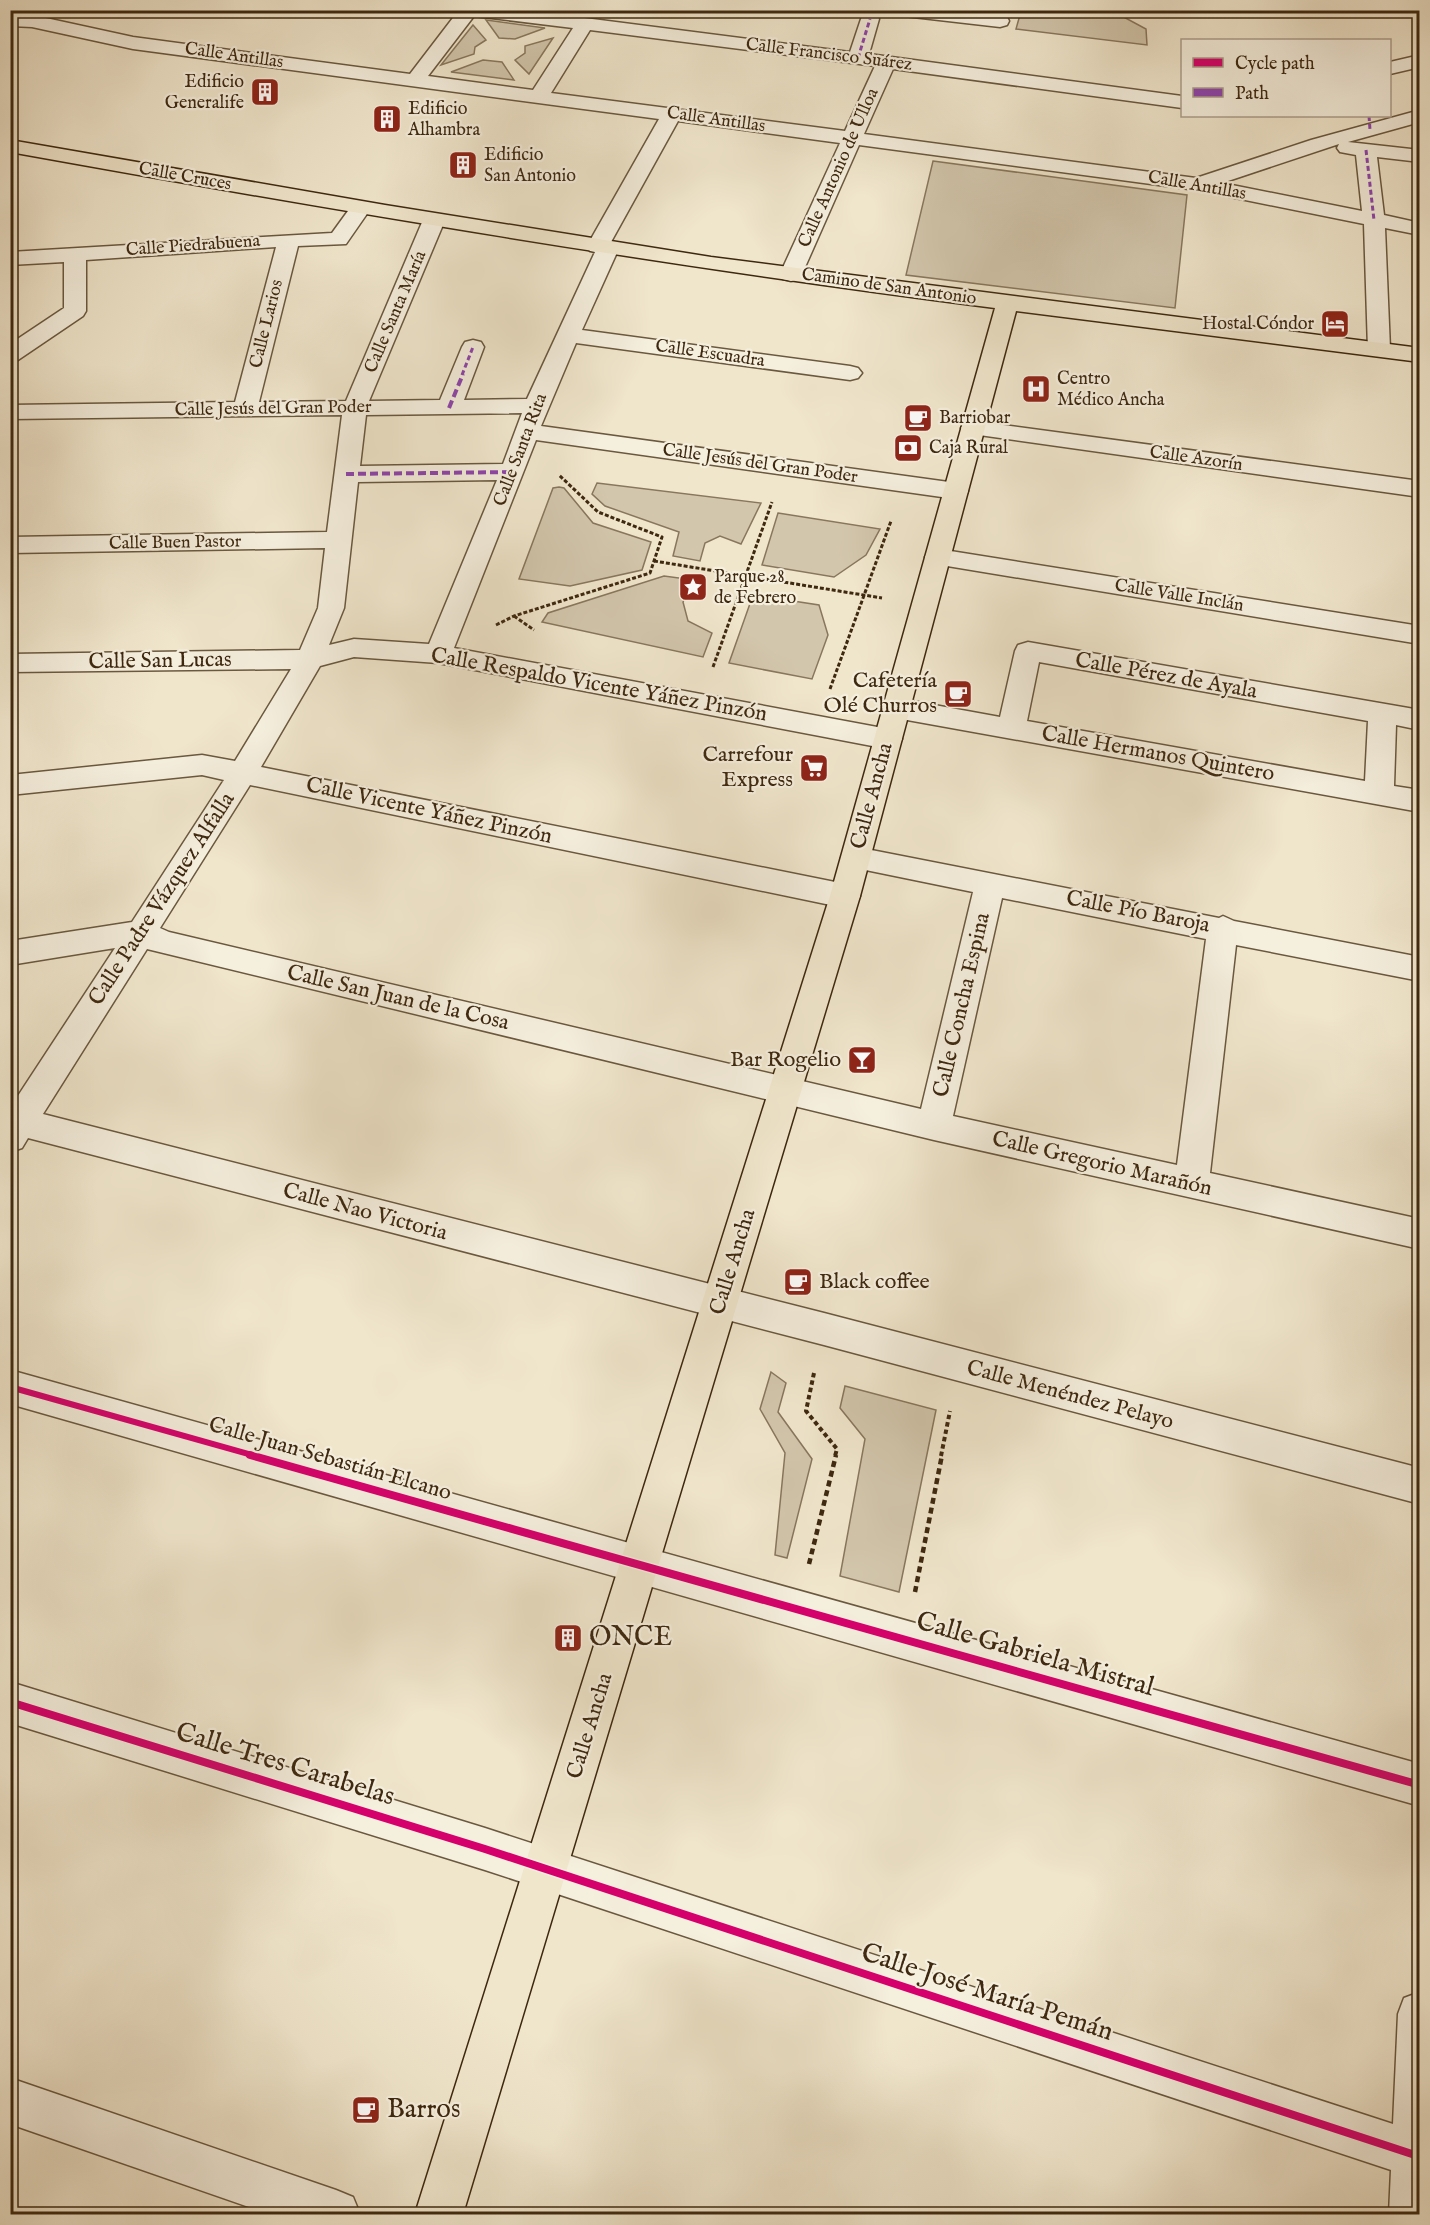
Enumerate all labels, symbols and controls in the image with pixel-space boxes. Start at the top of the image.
street label: Calle Francisco Suárez [744,33,914,77]
street label: Calle Antillas [183,38,285,74]
legend [1181,39,1391,117]
text: Cycle path [1235,53,1315,76]
place label: Edificio Generalife [165,71,244,115]
building icon: Edificio Generalife [249,76,281,108]
text: Path [1235,83,1269,106]
street label: Calle Antonio de Ulloa [793,84,885,251]
place label: Edificio Alhambra [407,98,480,142]
street label: Calle Antillas [665,102,767,138]
building icon: Edificio Alhambra [371,103,403,135]
place label: Edificio San Antonio [484,144,576,188]
building icon: Edificio San Antonio [447,149,479,181]
street label: Calle Cruces [137,158,233,196]
street label: Calle Antillas [1146,166,1248,206]
street label: Calle Piedrabuena [125,230,261,262]
street label: Calle Santa María [360,247,432,377]
street label: Camino de San Antonio [800,263,978,311]
street label: Calle Larios [245,277,289,371]
hotel icon: Hostal Cóndor [1319,308,1351,340]
place label: Hostal Cóndor [1202,313,1314,336]
street label: Calle Escuadra [654,335,766,373]
place label: Centro Médico Ancha [1057,368,1165,412]
hospital icon: Centro Médico Ancha [1020,373,1052,405]
street label: Calle Santa Rita [489,390,553,510]
street label: Calle Jesús del Gran Poder [174,396,372,422]
cafe icon: Barriobar [902,402,934,434]
place label: Barriobar [939,407,1011,430]
bank icon: Caja Rural [892,432,924,464]
place label: Caja Rural [929,437,1008,460]
street label: Calle Jesús del Gran Poder [661,439,859,489]
street label: Calle Azorín [1148,441,1244,477]
street label: Calle Buen Pastor [109,530,242,556]
place label: Parque 28 de Febrero [714,566,796,610]
place icon: Parque 28 de Febrero [677,571,709,603]
street label: Calle Valle Inclán [1113,574,1246,618]
street label: Calle Respaldo Vicente Yáñez Pinzón [429,642,770,728]
street label: Calle San Lucas [88,646,232,676]
street label: Calle Pérez de Ayala [1073,646,1260,706]
place label: Cafetería Olé Churros [823,667,937,720]
cafe icon: Cafetería Olé Churros [942,678,974,710]
street label: Calle Hermanos Quintero [1039,720,1277,788]
street label: Calle Ancha [844,739,900,852]
place label: Carrefour Express [702,741,793,794]
supermarket icon: Carrefour Express [798,752,830,784]
street label: Calle Vicente Yáñez Pinzón [303,771,555,851]
street label: Calle Padre Vázquez Alfalla [82,787,242,1011]
street label: Calle Pío Baroja [1064,884,1213,940]
street label: Calle Concha Espina [927,909,997,1100]
street label: Calle San Juan de la Cosa [284,959,512,1037]
bar icon: Bar Rogelio [846,1044,878,1076]
place label: Bar Rogelio [730,1046,841,1074]
street label: Calle Gregorio Marañón [989,1125,1215,1203]
street label: Calle Nao Victoria [280,1177,451,1248]
street label: Calle Ancha [704,1205,763,1318]
cafe icon: Black coffee [782,1266,814,1298]
place label: Black coffee [819,1268,930,1296]
street label: Calle Menéndez Pelayo [963,1354,1177,1436]
street label: Calle Juan Sebastián Elcano [205,1411,455,1507]
street label: Calle Gabriela Mistral [912,1605,1159,1705]
place label: ONCE [589,1621,672,1655]
building icon: ONCE [552,1622,584,1654]
street label: Calle Ancha [561,1669,620,1782]
street label: Calle Tres Carabelas [171,1716,399,1814]
street label: Calle José María Pemán [857,1936,1117,2050]
place label: Barros [387,2093,460,2127]
cafe icon: Barros [350,2094,382,2126]

